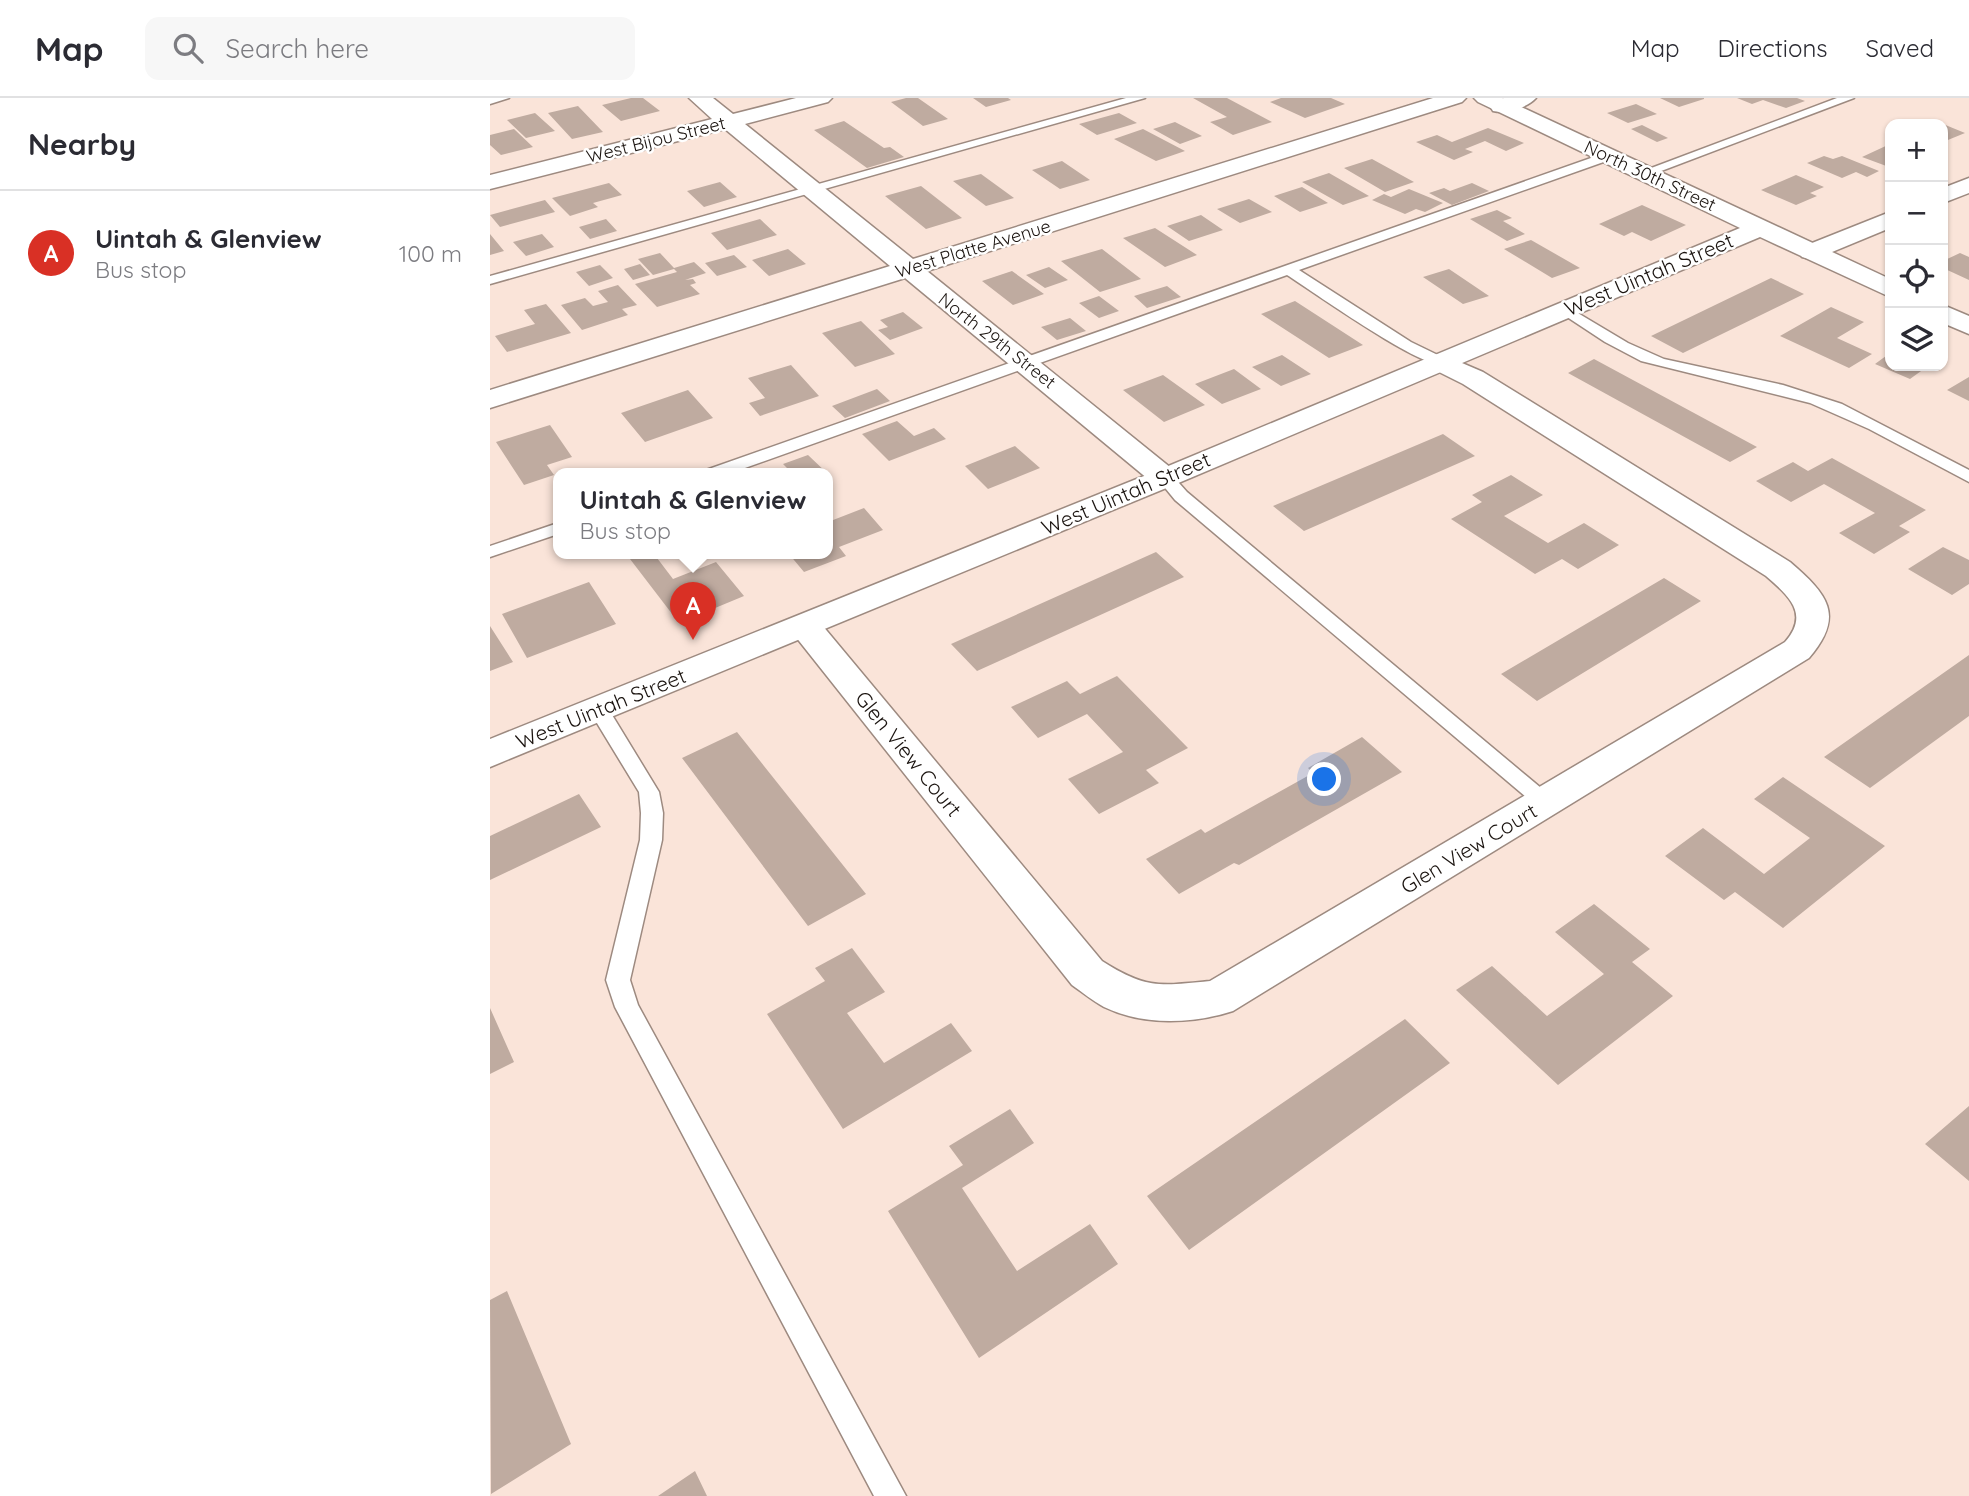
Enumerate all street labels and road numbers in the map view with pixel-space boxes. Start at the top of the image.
street label: West Bijou Street [584,111,728,168]
street label: North 30th Street [1581,135,1720,216]
street label: West Platte Avenue [892,214,1053,283]
street label: West Uintah Street [1560,227,1737,321]
street label: North 29th Street [934,288,1061,394]
street label: West Uintah Street [1037,446,1214,540]
street label: West Uintah Street [512,662,689,754]
street label: Glen View Court [850,685,967,822]
street label: Glen View Court [1396,797,1541,899]

